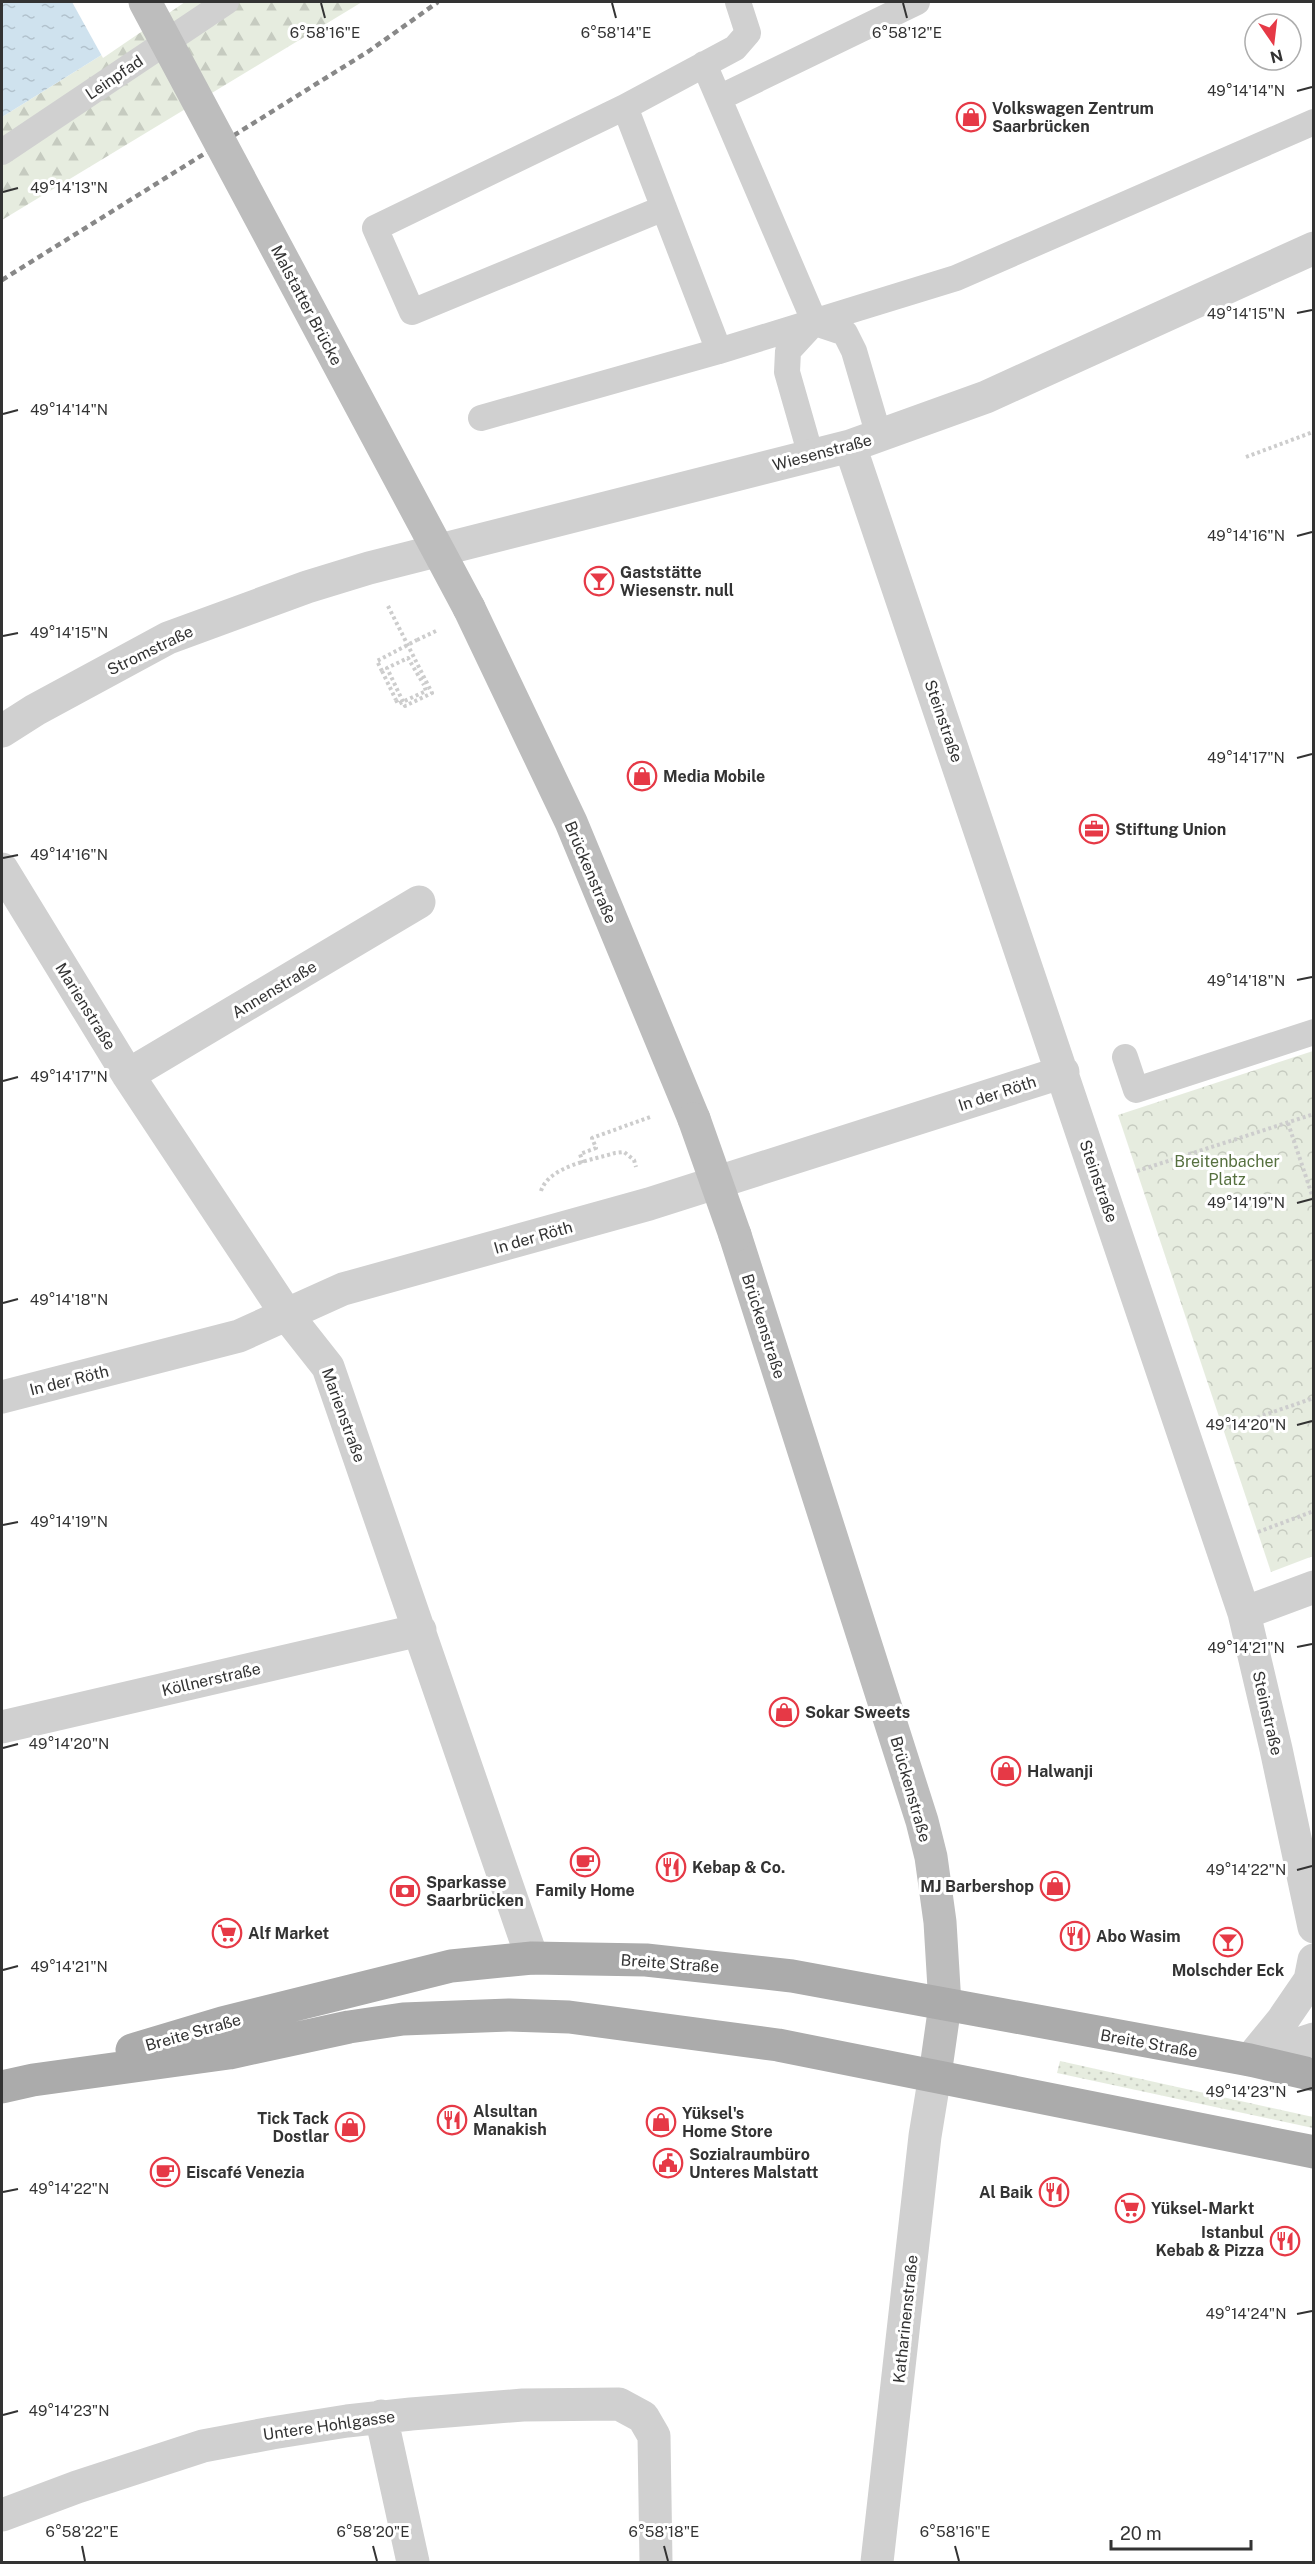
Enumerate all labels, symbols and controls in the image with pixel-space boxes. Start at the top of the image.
north arrow [1243,12,1303,72]
text: 6°58'16"E [290,24,360,41]
text: 6°58'14"E [581,24,651,41]
text: 6°58'12"E [872,24,942,41]
text: N [1268,45,1285,67]
street label: Leinpfad [82,51,147,104]
text: 49°14'14"N [1207,82,1285,99]
place label: Volkswagen Zentrum Saarbrücken [992,99,1154,136]
shop icon: Volkswagen Zentrum Saarbrücken [955,101,987,133]
text: 49°14'13"N [30,179,108,196]
street label: Malstatter Brücke [267,242,346,369]
text: 49°14'15"N [1207,305,1285,322]
text: 49°14'14"N [30,401,108,418]
street label: Wiesenstraße [770,430,874,475]
text: 49°14'16"N [1207,527,1285,544]
place label: Gaststätte Wiesenstr. null [620,563,734,600]
bar icon: Gaststätte Wiesenstr. null [583,565,615,597]
street label: Stromstraße [104,622,196,679]
text: 49°14'15"N [30,624,108,641]
street label: Steinstraße [921,677,967,765]
text: 49°14'17"N [1207,749,1285,766]
shop icon: Media Mobile [626,760,658,792]
place label: Media Mobile [663,767,765,786]
office icon: Stiftung Union [1078,813,1110,845]
street label: Brückenstraße [560,818,621,926]
place label: Stiftung Union [1115,820,1226,839]
text: 49°14'16"N [30,846,108,863]
street label: Annenstraße [228,957,320,1022]
street label: Marienstraße [51,959,120,1053]
text: 49°14'18"N [1207,972,1285,989]
text: 49°14'17"N [30,1068,108,1085]
street label: In der Röth [956,1072,1039,1115]
street label: Steinstraße [1076,1137,1122,1225]
park label: Breitenbacher Platz [1174,1152,1280,1189]
text: 49°14'19"N [1207,1194,1285,1211]
street label: In der Röth [492,1217,575,1258]
street label: Brückenstraße [738,1271,789,1381]
text: 49°14'18"N [30,1291,108,1308]
street label: In der Röth [28,1361,111,1399]
street label: Marienstraße [318,1365,369,1465]
text: 49°14'20"N [1206,1416,1286,1433]
text: 49°14'19"N [30,1513,108,1530]
text: 49°14'21"N [1207,1639,1285,1656]
street label: Köllnerstraße [160,1659,262,1700]
street label: Steinstraße [1249,1669,1286,1757]
shop icon: Sokar Sweets [768,1696,800,1728]
place label: Sokar Sweets [805,1703,910,1722]
street label: Brückenstraße [886,1734,935,1844]
text: 49°14'20"N [29,1735,109,1752]
shop icon: Halwanji [990,1755,1022,1787]
place label: Halwanji [1027,1762,1093,1781]
cafe icon: Family Home [569,1846,601,1878]
restaurant icon: Kebap & Co. [655,1851,687,1883]
place label: Kebap & Co. [692,1858,785,1877]
text: 49°14'22"N [1206,1861,1286,1878]
shop icon: MJ Barbershop [1039,1870,1071,1902]
place label: Sparkasse Saarbrücken [426,1873,524,1910]
bank icon: Sparkasse Saarbrücken [389,1875,421,1907]
place label: MJ Barbershop [920,1877,1034,1896]
place label: Family Home [535,1881,635,1900]
supermarket icon: Alf Market [211,1917,243,1949]
restaurant icon: Abo Wasim [1059,1920,1091,1952]
place label: Alf Market [248,1924,330,1943]
bar icon: Molschder Eck [1212,1926,1244,1958]
place label: Abo Wasim [1096,1927,1181,1946]
street label: Breite Straße [620,1951,720,1976]
text: 49°14'21"N [30,1958,108,1975]
place label: Molschder Eck [1172,1961,1284,1980]
street label: Breite Straße [143,2010,243,2055]
street label: Breite Straße [1099,2026,1199,2061]
text: 49°14'23"N [1205,2083,1287,2100]
place label: Alsultan Manakish [473,2102,547,2139]
restaurant icon: Alsultan Manakish [436,2104,468,2136]
place label: Yüksel's Home Store [682,2104,773,2141]
shop icon: Yüksel's Home Store [645,2106,677,2138]
place label: Tick Tack Dostlar [257,2109,329,2146]
shop icon: Tick Tack Dostlar [334,2111,366,2143]
place label: Sozialraumbüro Unteres Malstatt [689,2145,819,2182]
public building icon: Sozialraumbüro Unteres Malstatt [652,2147,684,2179]
cafe icon: Eiscafé Venezia [149,2156,181,2188]
place label: Eiscafé Venezia [186,2163,305,2182]
restaurant icon: Al Baik [1038,2176,1070,2208]
text: 49°14'22"N [29,2180,109,2197]
place label: Al Baik [979,2183,1033,2202]
supermarket icon: Yüksel-Markt [1114,2192,1146,2224]
place label: Yüksel-Markt [1151,2199,1255,2218]
place label: Istanbul Kebab & Pizza [1156,2223,1264,2260]
restaurant icon: Istanbul Kebab & Pizza [1269,2225,1301,2257]
street label: Katharinenstraße [889,2254,922,2384]
text: 49°14'24"N [1205,2305,1287,2322]
text: 49°14'23"N [28,2402,110,2419]
street label: Untere Hohlgasse [262,2407,396,2444]
scale bar [1111,2513,1250,2551]
text: 6°58'22"E [46,2523,118,2540]
text: 6°58'20"E [336,2523,410,2540]
text: 6°58'18"E [629,2523,699,2540]
text: 6°58'16"E [920,2523,990,2540]
text: 20 m [1120,2523,1162,2544]

